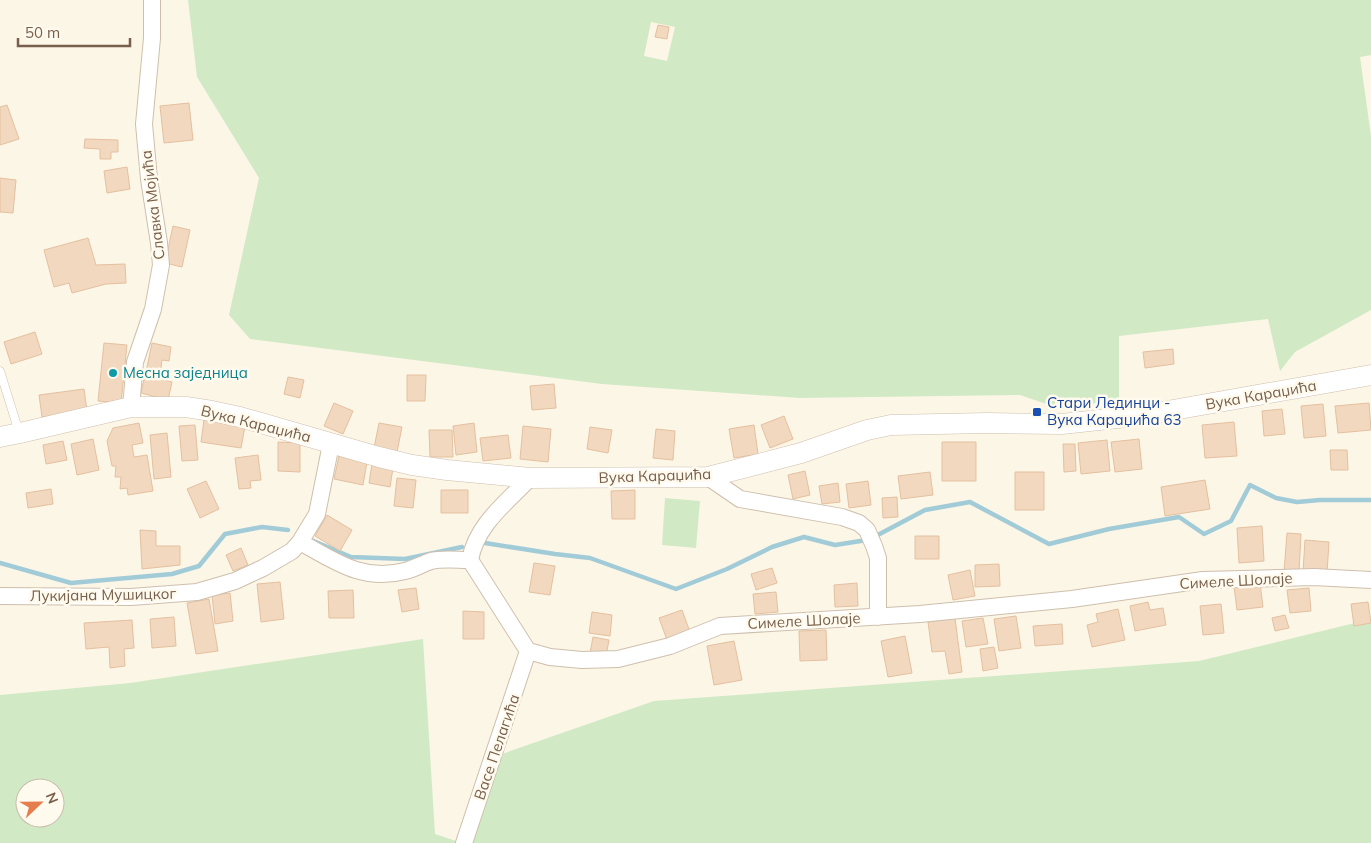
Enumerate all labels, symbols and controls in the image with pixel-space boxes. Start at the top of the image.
scale bar [18,15,130,47]
text: 50 m [25,23,60,42]
street label: Славка Мојића [136,149,169,261]
place label: Месна заједница [123,363,248,382]
marker: Месна заједница [107,367,119,379]
street label: Вука Караџића [1204,375,1318,414]
place label: Стари Лединци - Вука Караџића 63 [1047,393,1182,429]
street label: Вука Караџића [199,401,313,446]
marker: Стари Лединци - Вука Караџића 63 [1031,406,1043,418]
street label: Вука Караџића [598,464,712,487]
street label: Симеле Шолаје [1179,568,1293,593]
street label: Лукијана Мушицког [30,584,177,605]
street label: Симеле Шолаје [747,608,861,633]
street label: Васе Пелагића [470,691,524,802]
north arrow [15,778,65,828]
text: N [42,790,62,806]

